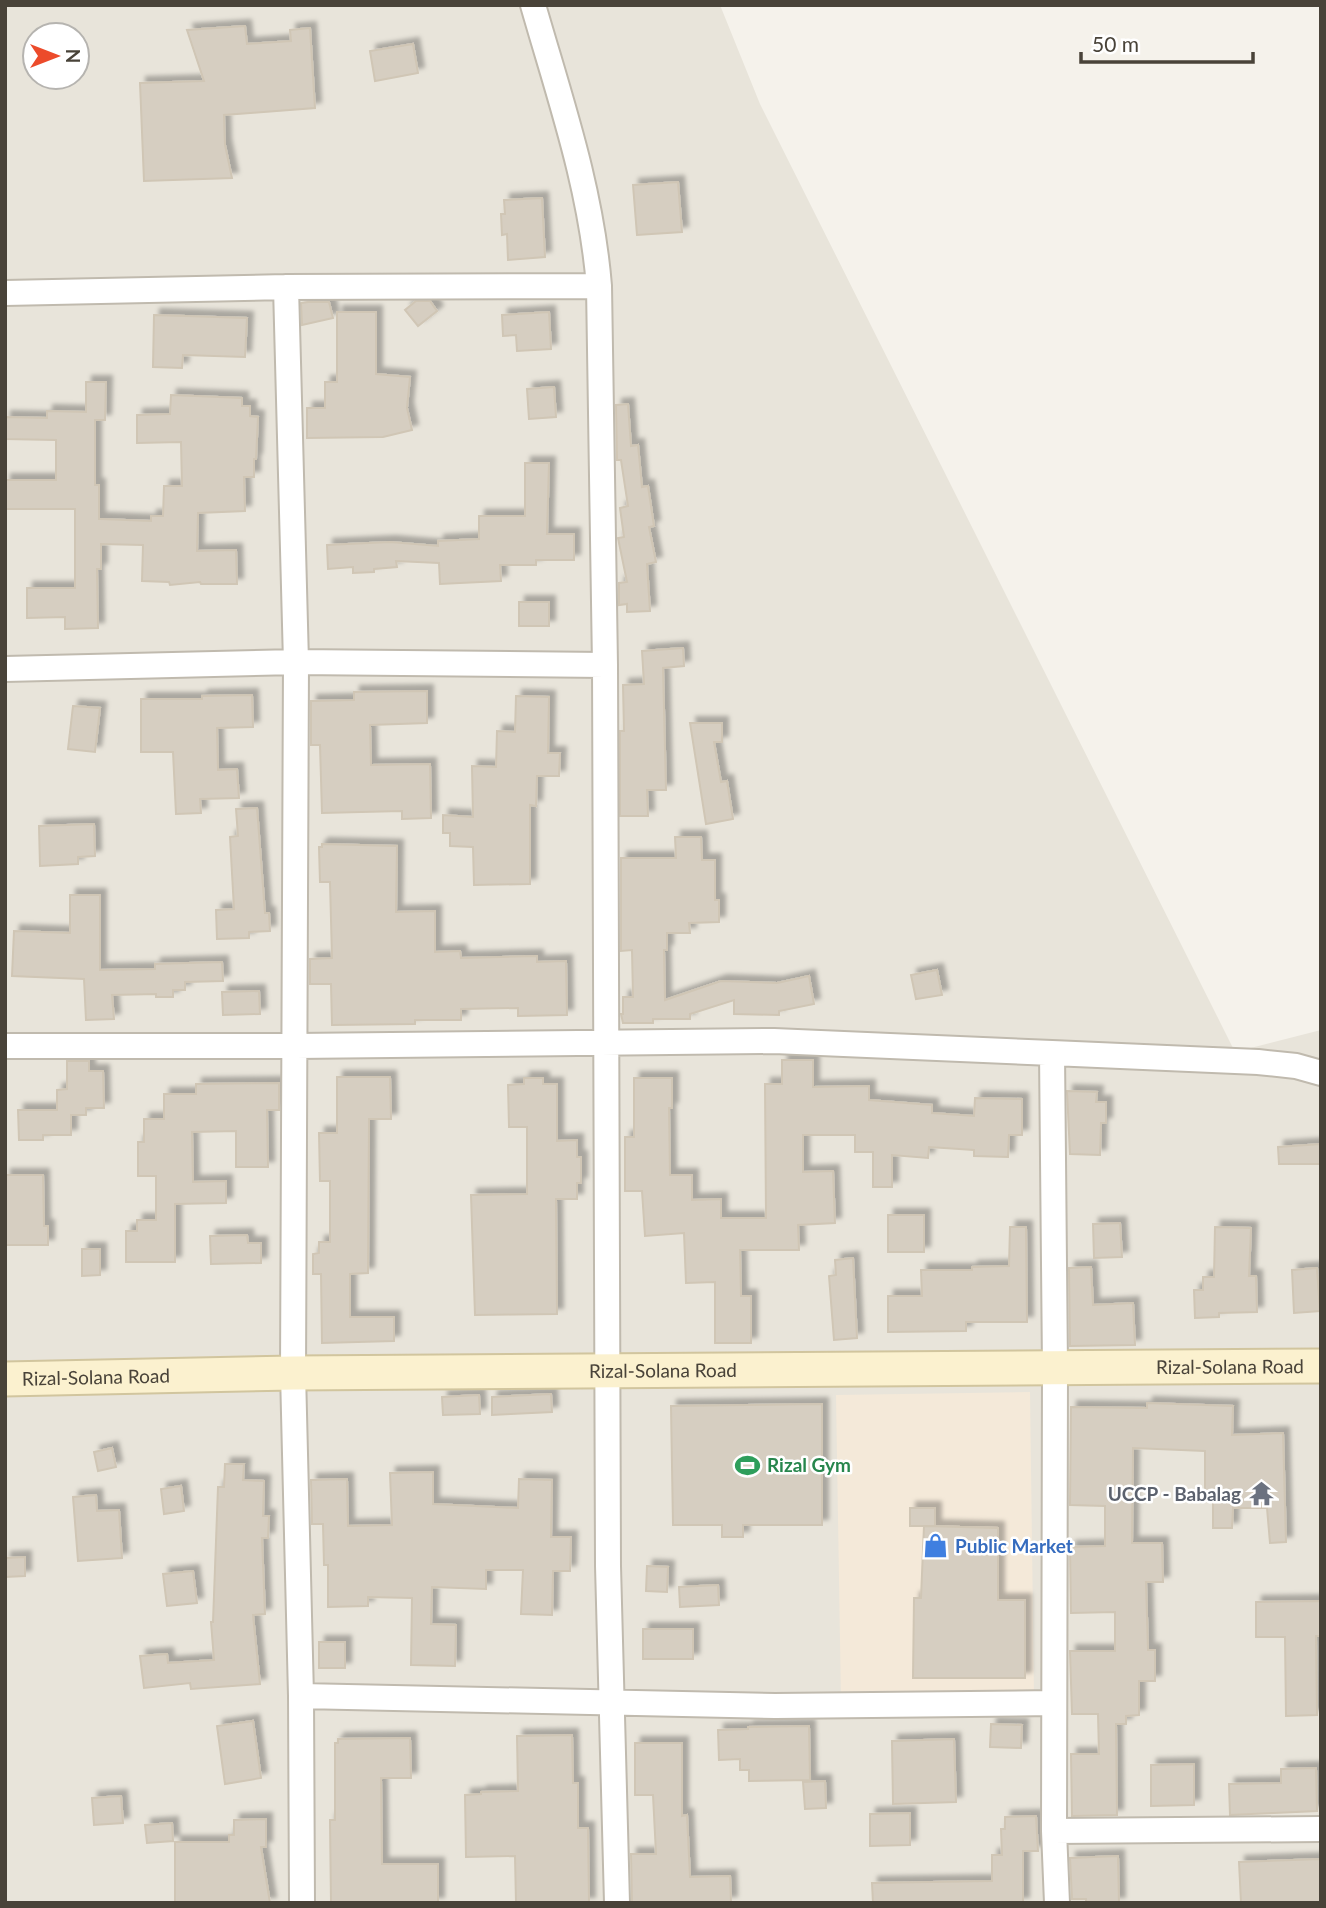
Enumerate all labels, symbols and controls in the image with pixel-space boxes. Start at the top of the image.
north arrow [21,21,91,91]
scale bar [1081,21,1252,65]
text: 50 m [1092,31,1139,56]
text: N [62,49,85,63]
street label: Rizal-Solana Road [1156,1354,1304,1378]
street label: Rizal-Solana Road [589,1358,737,1382]
street label: Rizal-Solana Road [22,1364,170,1390]
sports icon: Rizal Gym [733,1451,761,1479]
place label: Rizal Gym [767,1453,851,1476]
temple icon: UCCP - Babalag [1247,1480,1275,1508]
place label: UCCP - Babalag [1108,1482,1241,1505]
shop icon: Public Market [921,1532,949,1560]
place label: Public Market [955,1534,1073,1557]

